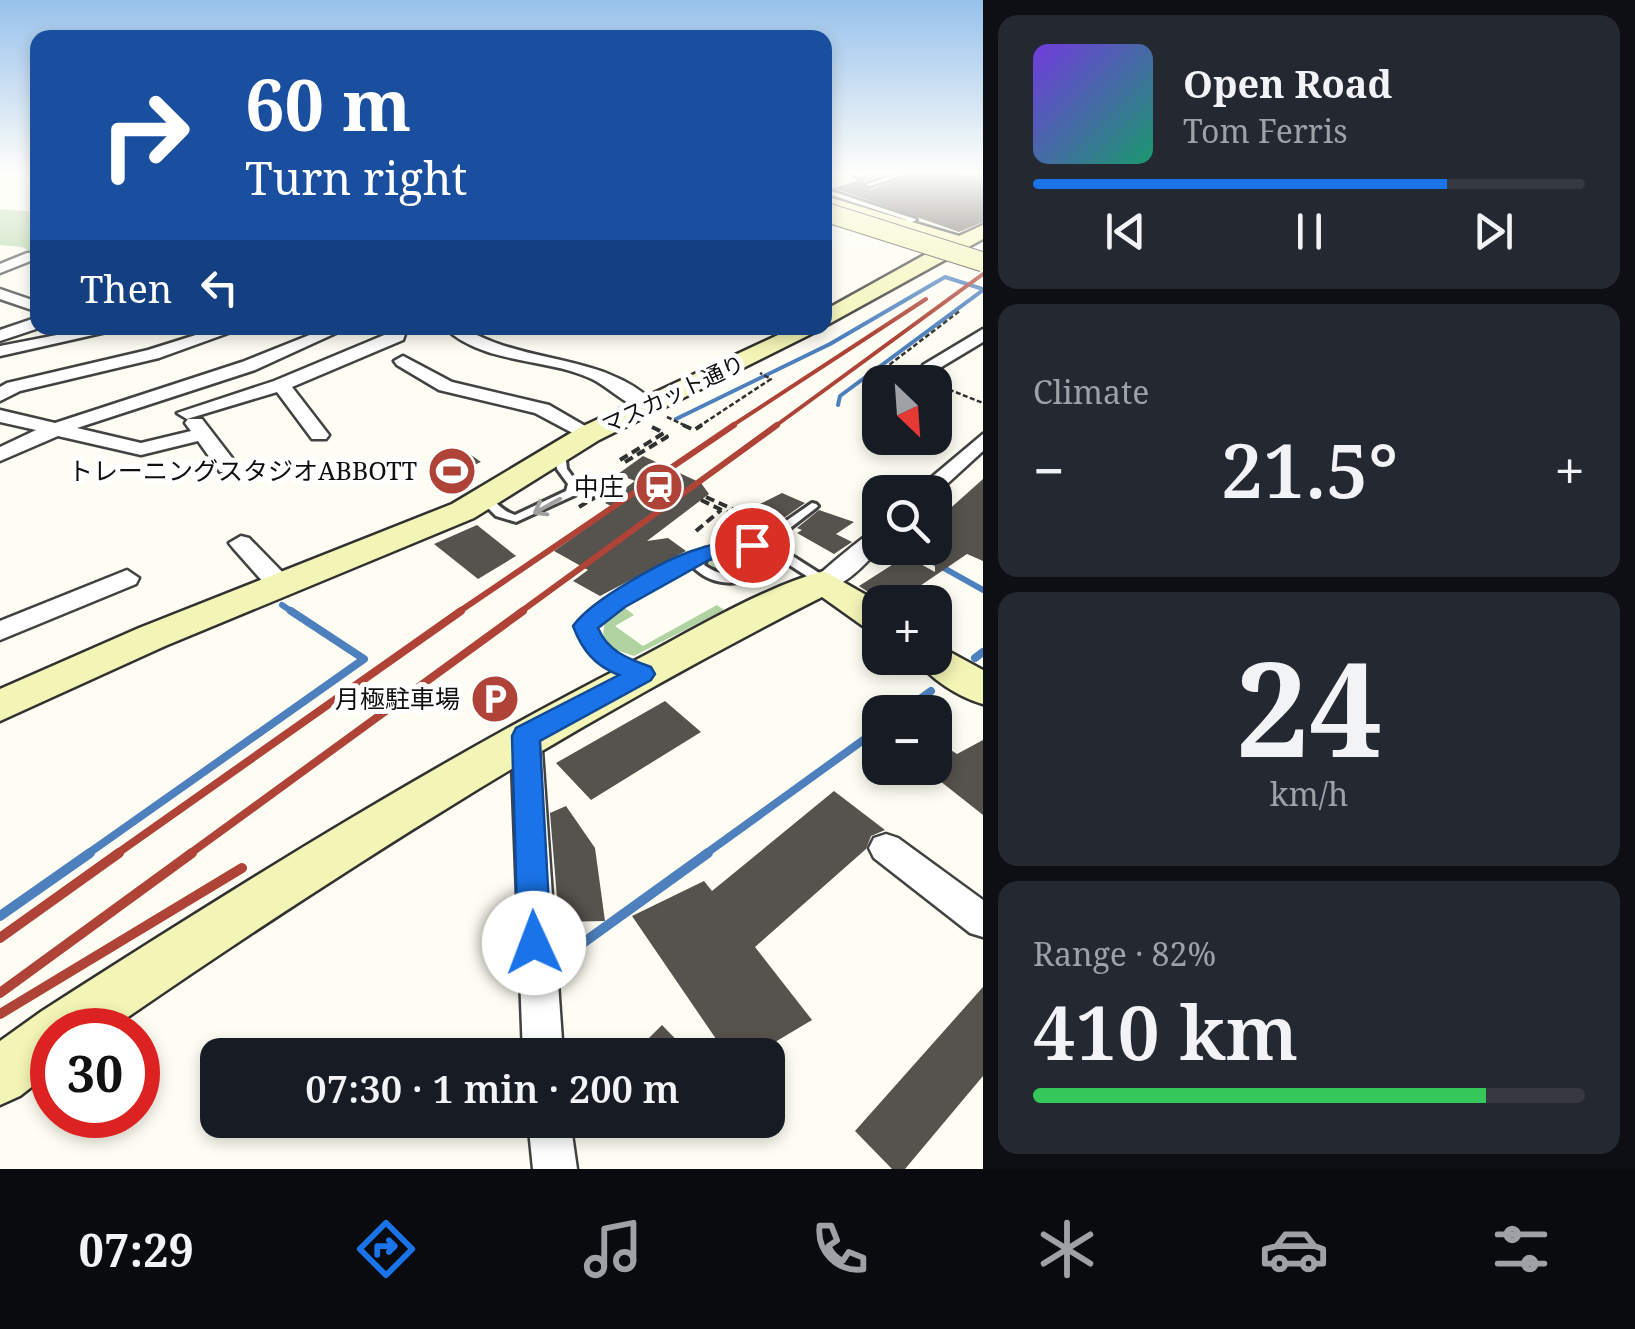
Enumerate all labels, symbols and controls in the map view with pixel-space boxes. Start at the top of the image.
text: 60 m [245,56,411,152]
text: Open Road [1183,57,1392,109]
icon: right [80,70,210,200]
text: Tom Ferris [1183,109,1348,152]
text: Turn right [245,147,467,208]
icon: previous [1098,204,1153,259]
icon: pause [1282,204,1337,259]
icon: next [1466,204,1521,259]
icon: left [192,260,247,315]
text: Then [80,262,172,314]
street label: マスカット通り [596,347,749,439]
north arrow [862,365,952,455]
map controls [862,365,952,785]
text: Climate [1033,370,1149,413]
text: 21.5° [1221,418,1398,520]
text: − [1033,432,1065,507]
text: + [1554,432,1585,507]
sports icon: トレーニングスタジオABBOTT [426,445,478,497]
place label: トレーニングスタジオABBOTT [68,453,417,487]
station icon: 中庄 [633,461,685,513]
place label: 中庄 [574,469,624,503]
button: search [862,475,952,565]
one-way arrow [533,497,562,517]
pin [710,503,795,588]
icon: arrive [725,518,780,573]
button: + [862,585,952,675]
text: 24 [1236,618,1382,795]
parking icon: 月極駐車場 [469,673,521,725]
place label: 月極駐車場 [335,681,460,715]
button: − [862,695,952,785]
text: km/h [1270,772,1348,815]
position arrow [482,891,586,995]
text: Range · 82% [1033,932,1216,975]
text: 410 km [1033,980,1298,1082]
speed limit sign: 30 [30,1008,160,1138]
text: 07:30 · 1 min · 200 m [305,1062,680,1114]
icon: directions [351,1214,421,1284]
icon: music [578,1214,648,1284]
icon: phone [805,1214,875,1284]
icon: climate [1032,1214,1102,1284]
icon: car [1259,1214,1329,1284]
icon: filters [1486,1214,1556,1284]
text: 07:29 [79,1219,194,1280]

